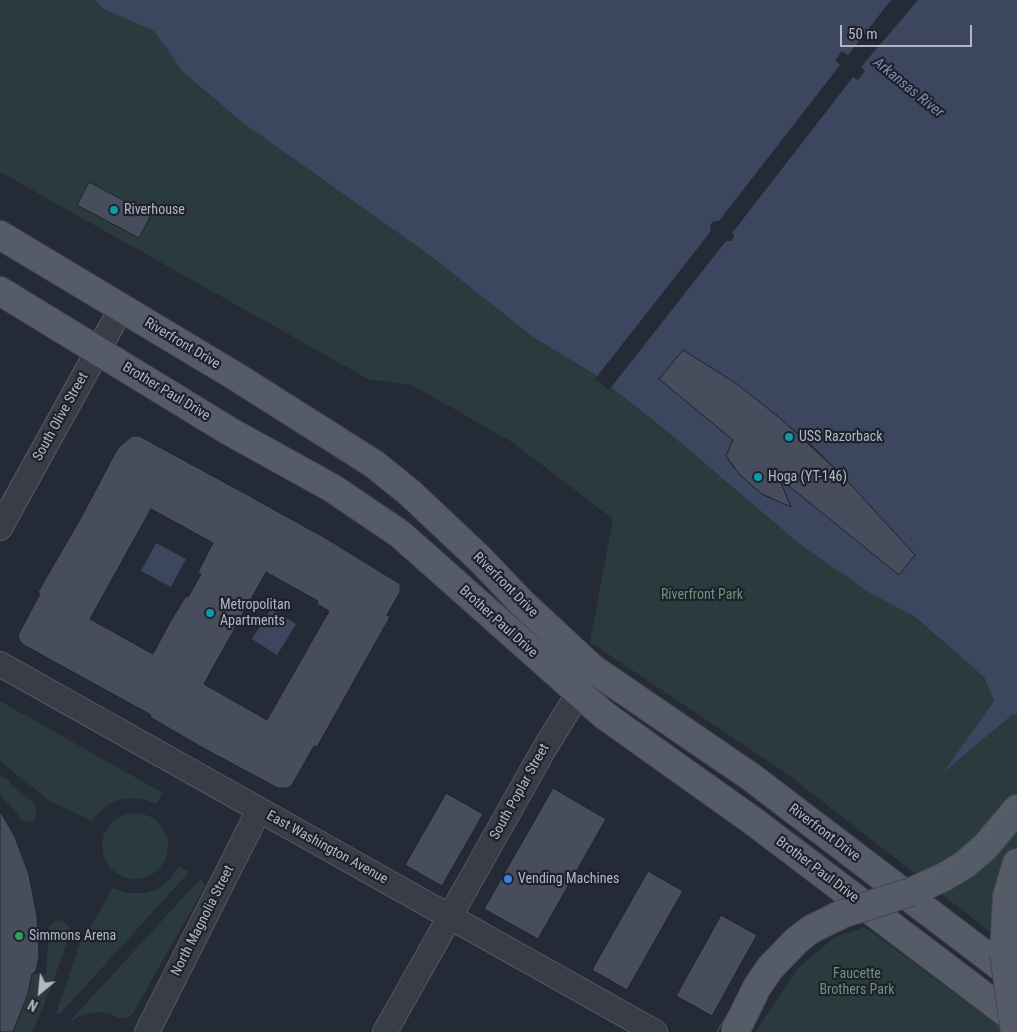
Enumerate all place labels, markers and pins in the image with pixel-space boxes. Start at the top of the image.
place label: Riverhouse [124,202,185,218]
marker: Riverhouse [108,204,120,216]
place label: USS Razorback [799,429,882,445]
marker: USS Razorback [783,431,795,443]
place label: Hoga (YT-146) [768,469,847,485]
marker: Hoga (YT-146) [752,471,764,483]
place label: Metropolitan Apartments [220,597,290,630]
marker: Metropolitan Apartments [204,607,216,619]
place label: Vending Machines [518,871,619,887]
marker: Vending Machines [502,873,514,885]
place label: Simmons Arena [29,928,116,944]
marker: Simmons Arena [13,930,25,942]

